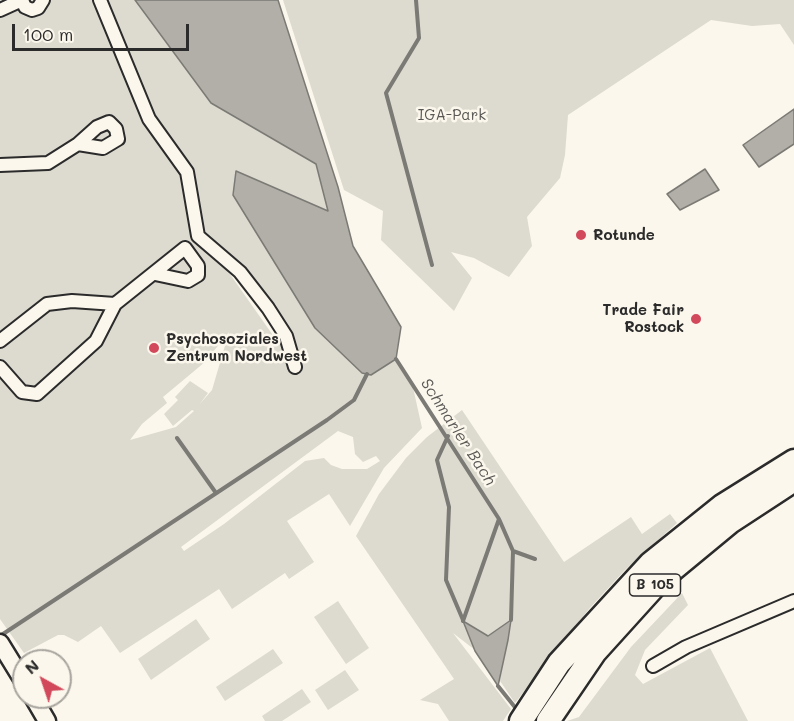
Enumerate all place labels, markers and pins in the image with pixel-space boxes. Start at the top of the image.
place label: Rotunde [593,226,655,244]
marker: Rotunde [574,228,588,242]
place label: Trade Fair Rostock [603,301,684,336]
marker: Trade Fair Rostock [689,312,703,326]
place label: Psychosoziales Zentrum Nordwest [166,330,307,365]
marker: Psychosoziales Zentrum Nordwest [147,341,161,355]

